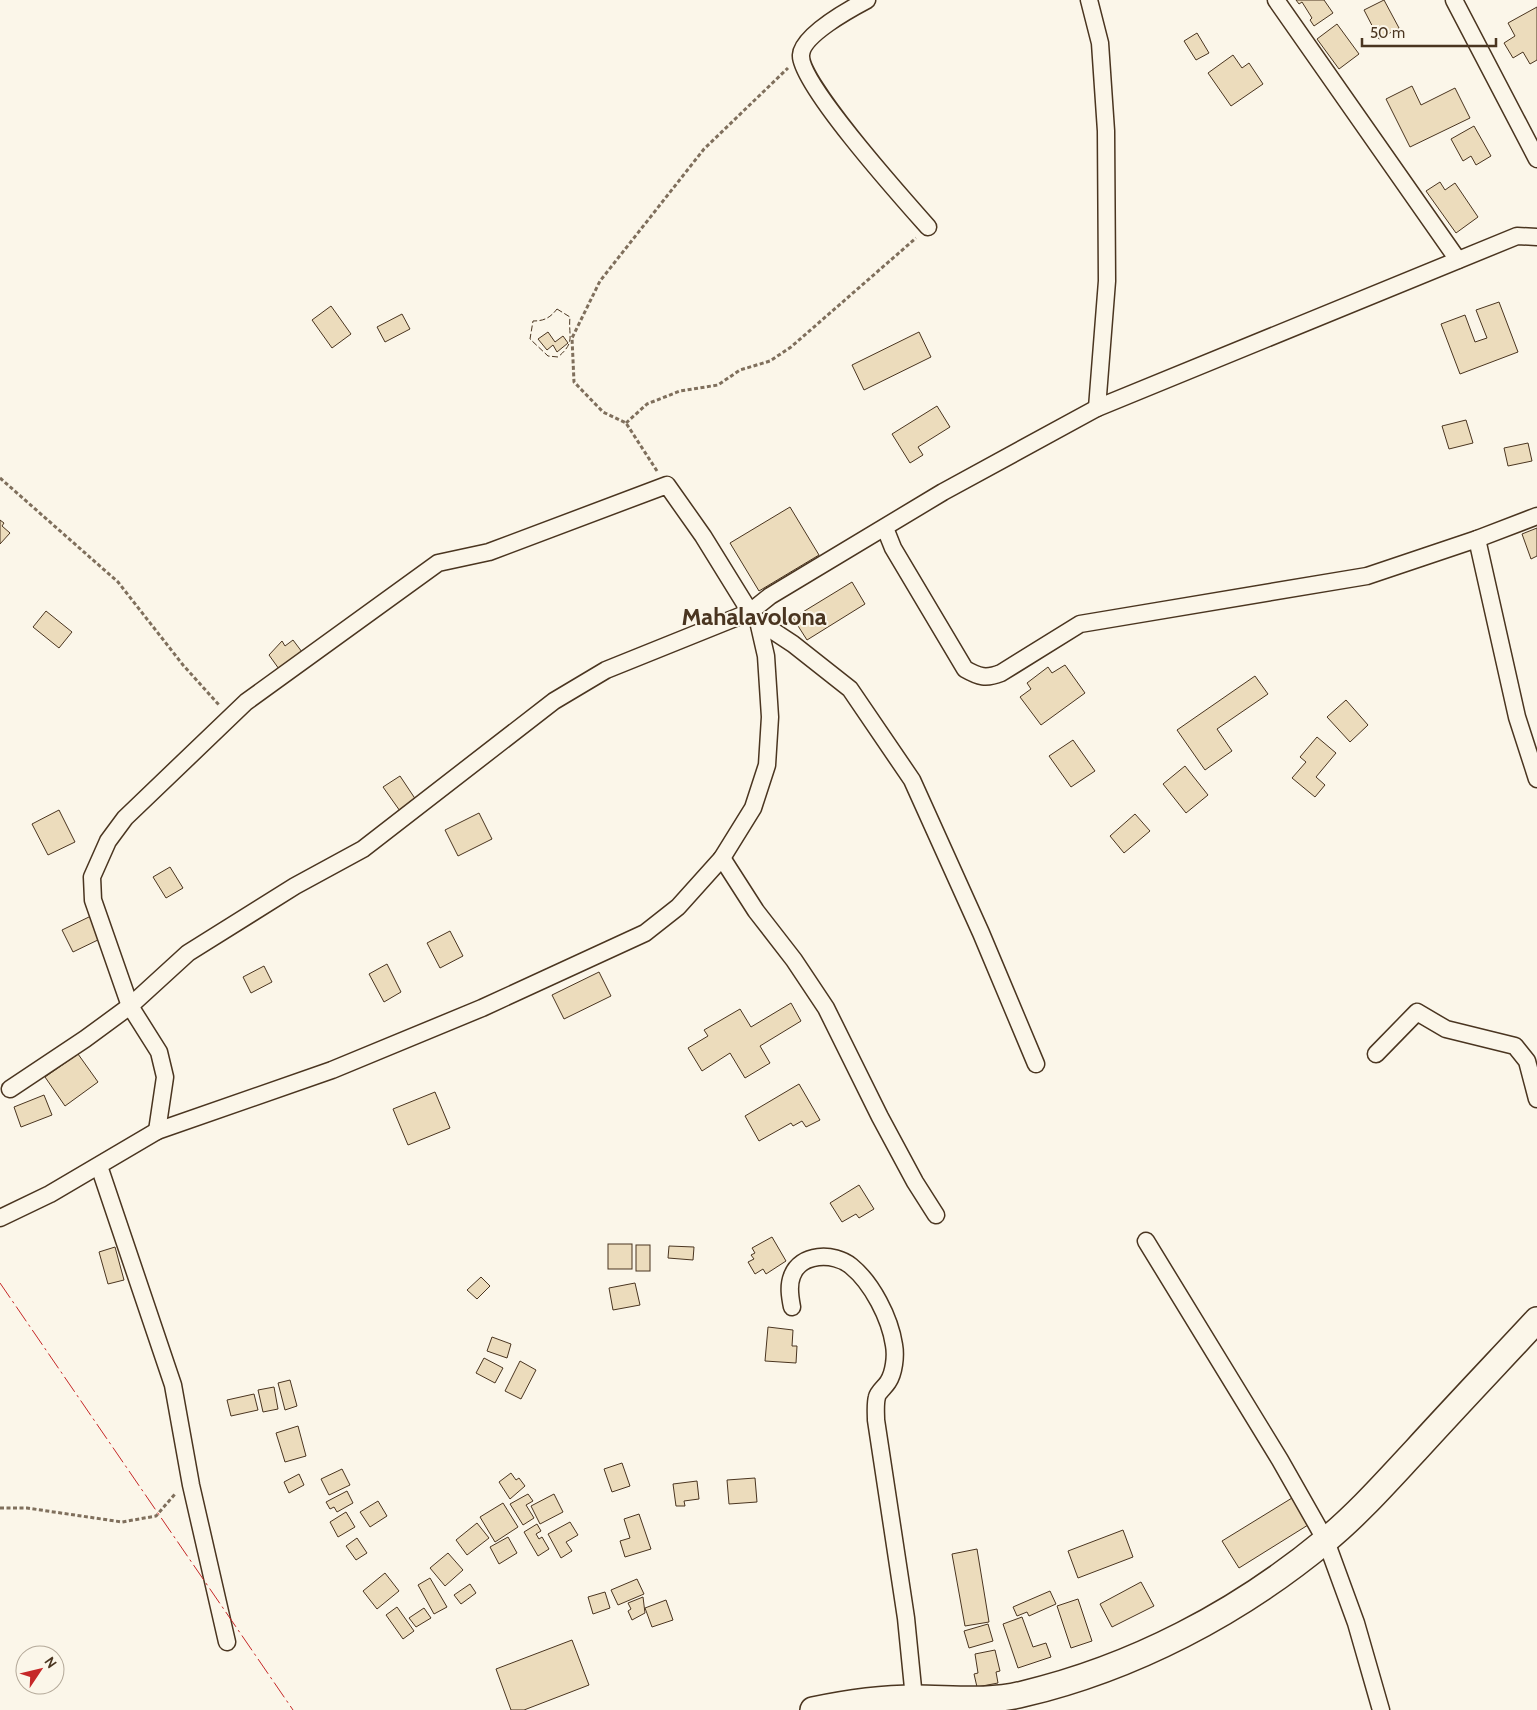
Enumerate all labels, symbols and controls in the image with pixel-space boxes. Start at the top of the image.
scale bar [1362,15,1496,47]
text: 50 m [1370,24,1405,42]
district label: Mahalavolona [681,602,827,631]
north arrow [15,1645,65,1695]
text: N [40,1653,61,1672]

